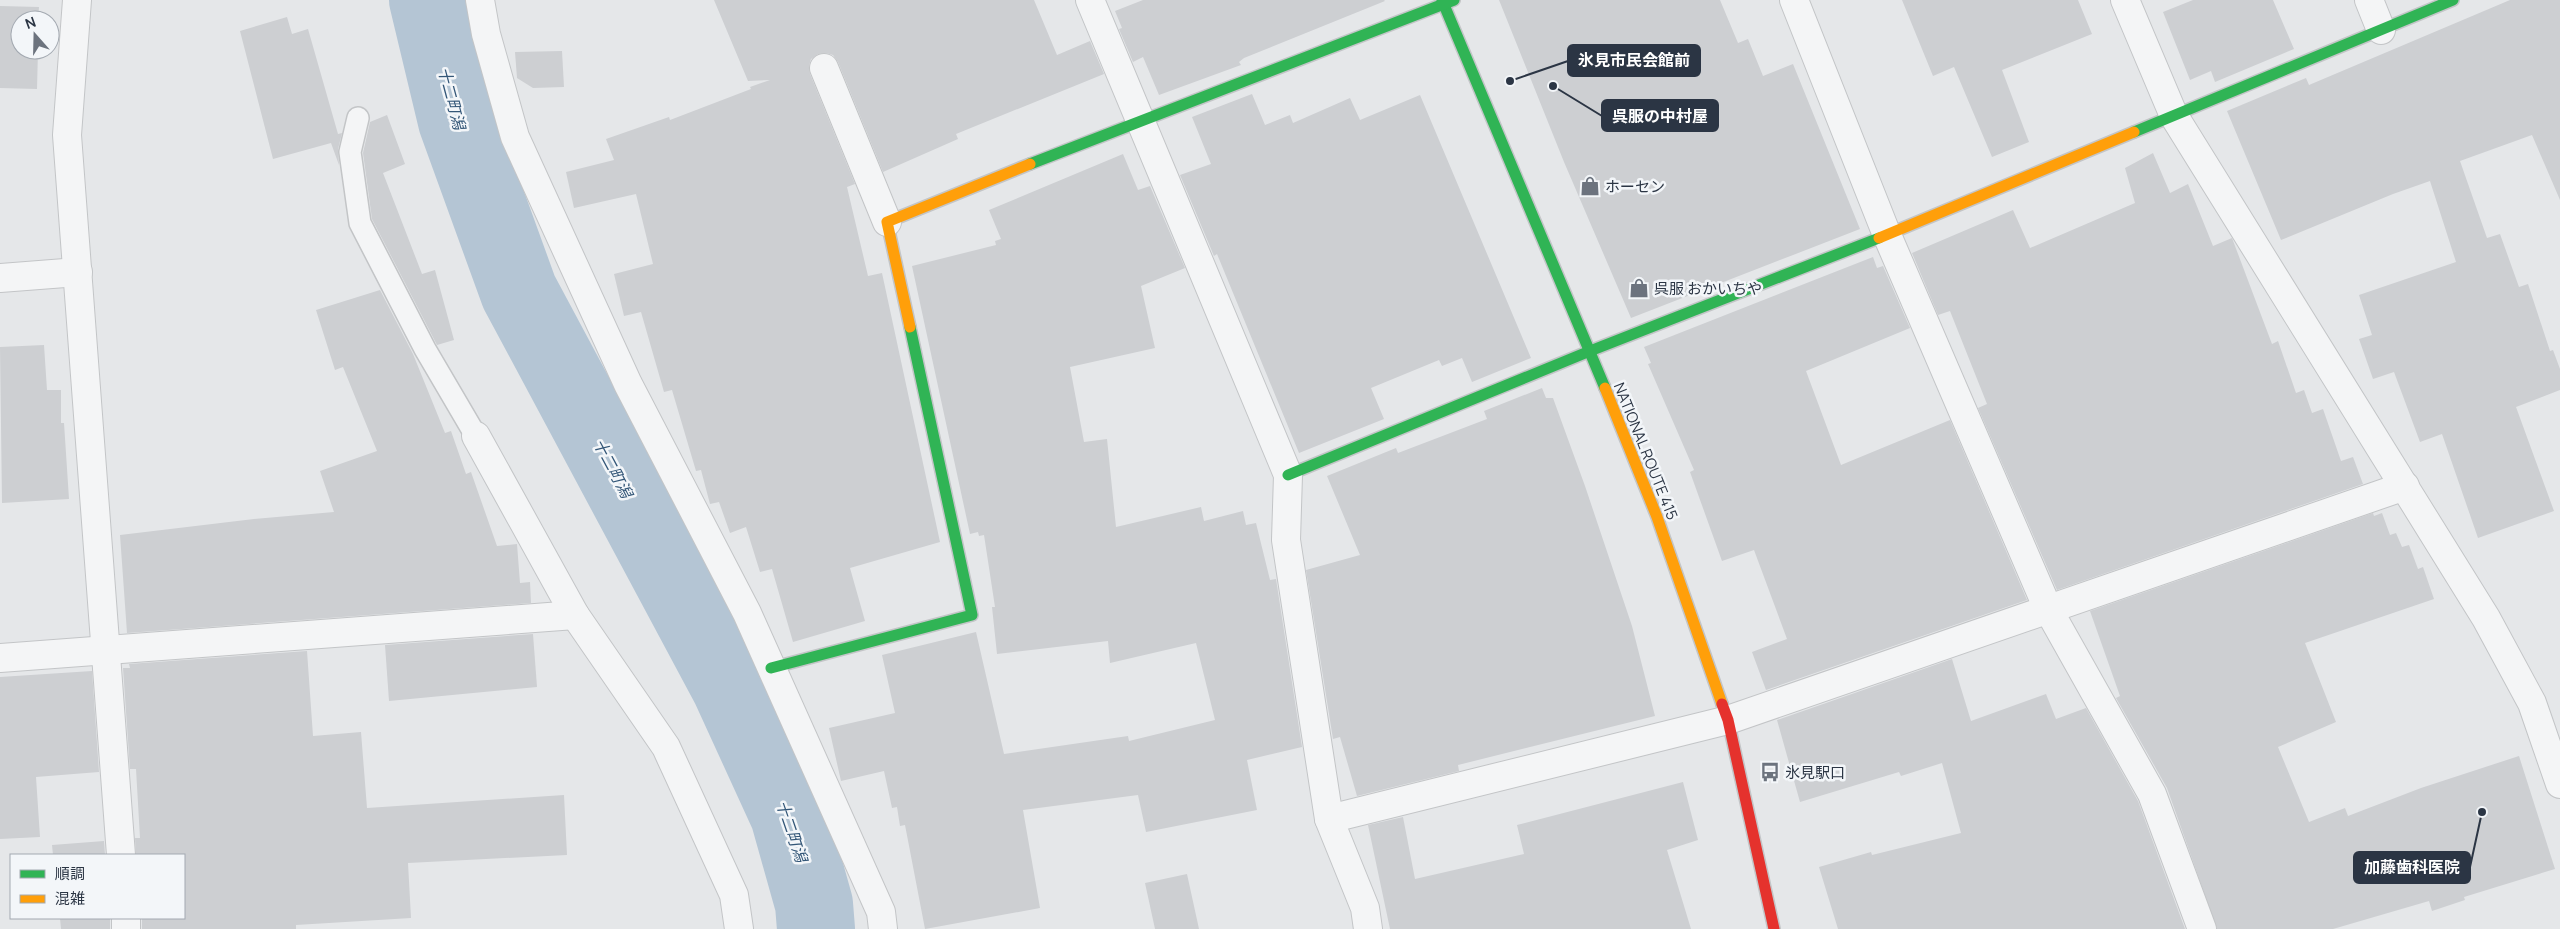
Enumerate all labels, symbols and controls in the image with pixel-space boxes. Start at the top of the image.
north arrow [10,10,60,60]
text: N [22,12,38,33]
callout: 氷見市民会館前 [1568,45,1700,76]
text: 氷見市民会館前 [1578,49,1690,71]
water label: 十二町潟 [433,64,471,134]
callout: 呉服の中村屋 [1602,100,1718,131]
text: 呉服の中村屋 [1612,105,1708,127]
shop icon: ホーセン [1579,175,1601,197]
place label: ホーセン [1605,176,1665,197]
shop icon: 呉服 おかいちや [1628,277,1650,299]
place label: 呉服 おかいちや [1654,278,1762,299]
street label: NATIONAL ROUTE 415 [1609,379,1683,523]
water label: 十二町潟 [588,435,639,503]
bus stop icon: 氷見駅口 [1759,761,1781,783]
place label: 氷見駅口 [1785,762,1845,783]
water label: 十二町潟 [771,797,813,867]
callout: 加藤歯科医院 [2354,852,2470,883]
legend [10,854,185,919]
text: 加藤歯科医院 [2364,856,2460,878]
text: 順調 [55,863,85,884]
text: 混雑 [55,888,85,909]

